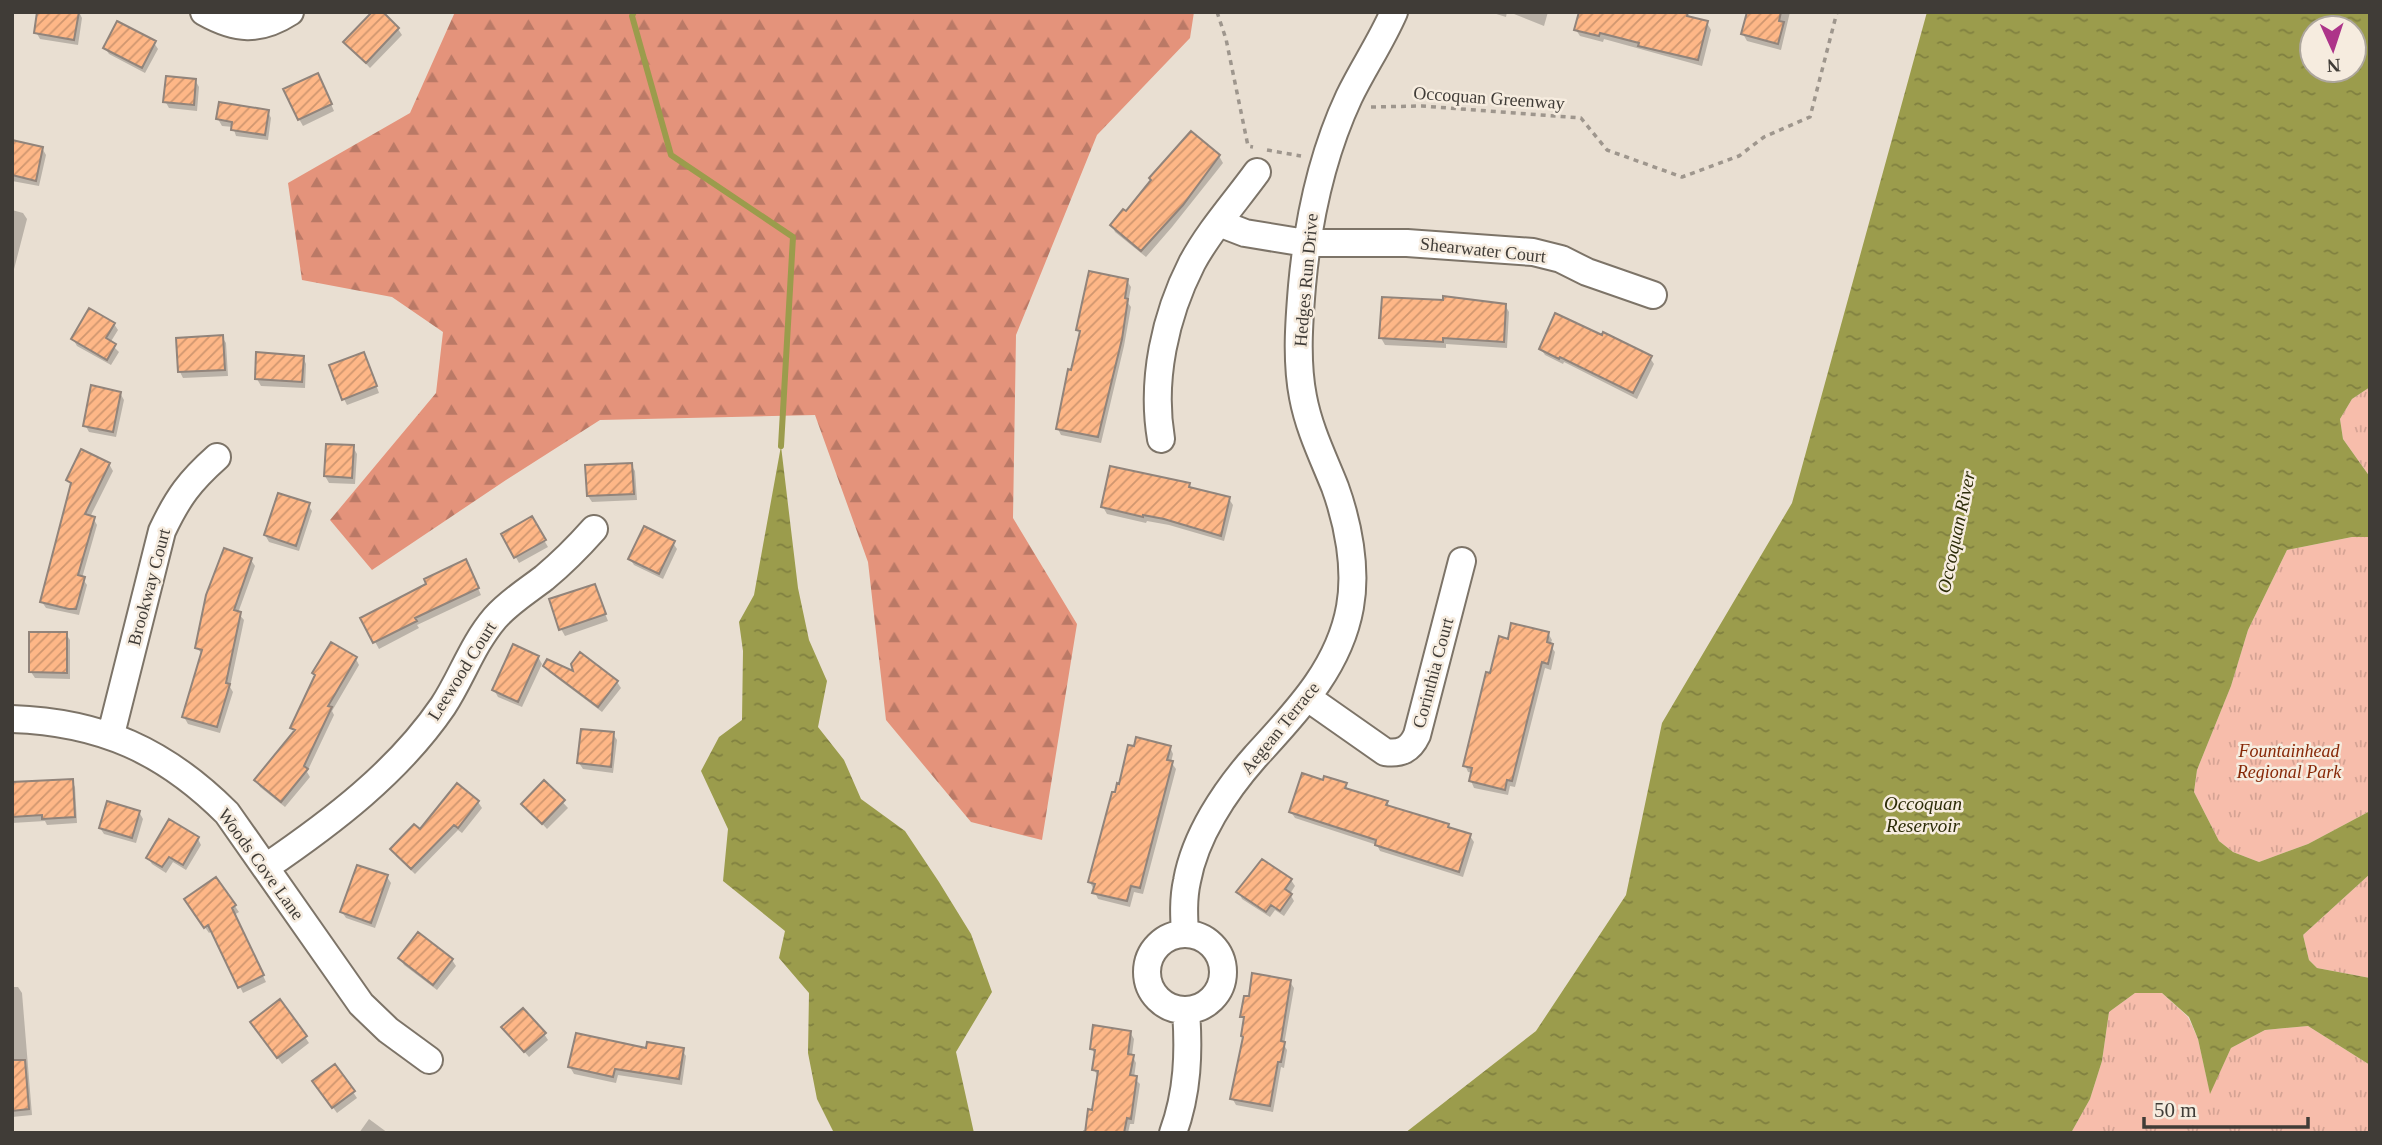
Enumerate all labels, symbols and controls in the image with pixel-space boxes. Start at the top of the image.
north arrow [2298,14,2368,84]
text: N [2326,55,2341,76]
street label: Occoquan Greenway [1413,83,1565,113]
street label: Hedges Run Drive [1290,212,1322,348]
street label: Shearwater Court [1419,233,1547,267]
water label: Occoquan River [1933,469,1979,595]
street label: Brookway Court [124,526,174,648]
street label: Corinthia Court [1409,616,1457,730]
street label: Leewood Court [424,618,500,724]
street label: Aegean Terrace [1237,678,1323,778]
park label: Fountainhead Regional Park [2236,741,2342,782]
water label: Occoquan Reservoir [1884,793,1962,836]
street label: Woods Cove Lane [214,805,308,923]
scale bar [2144,1086,2308,1130]
text: 50 m [2154,1098,2197,1122]

